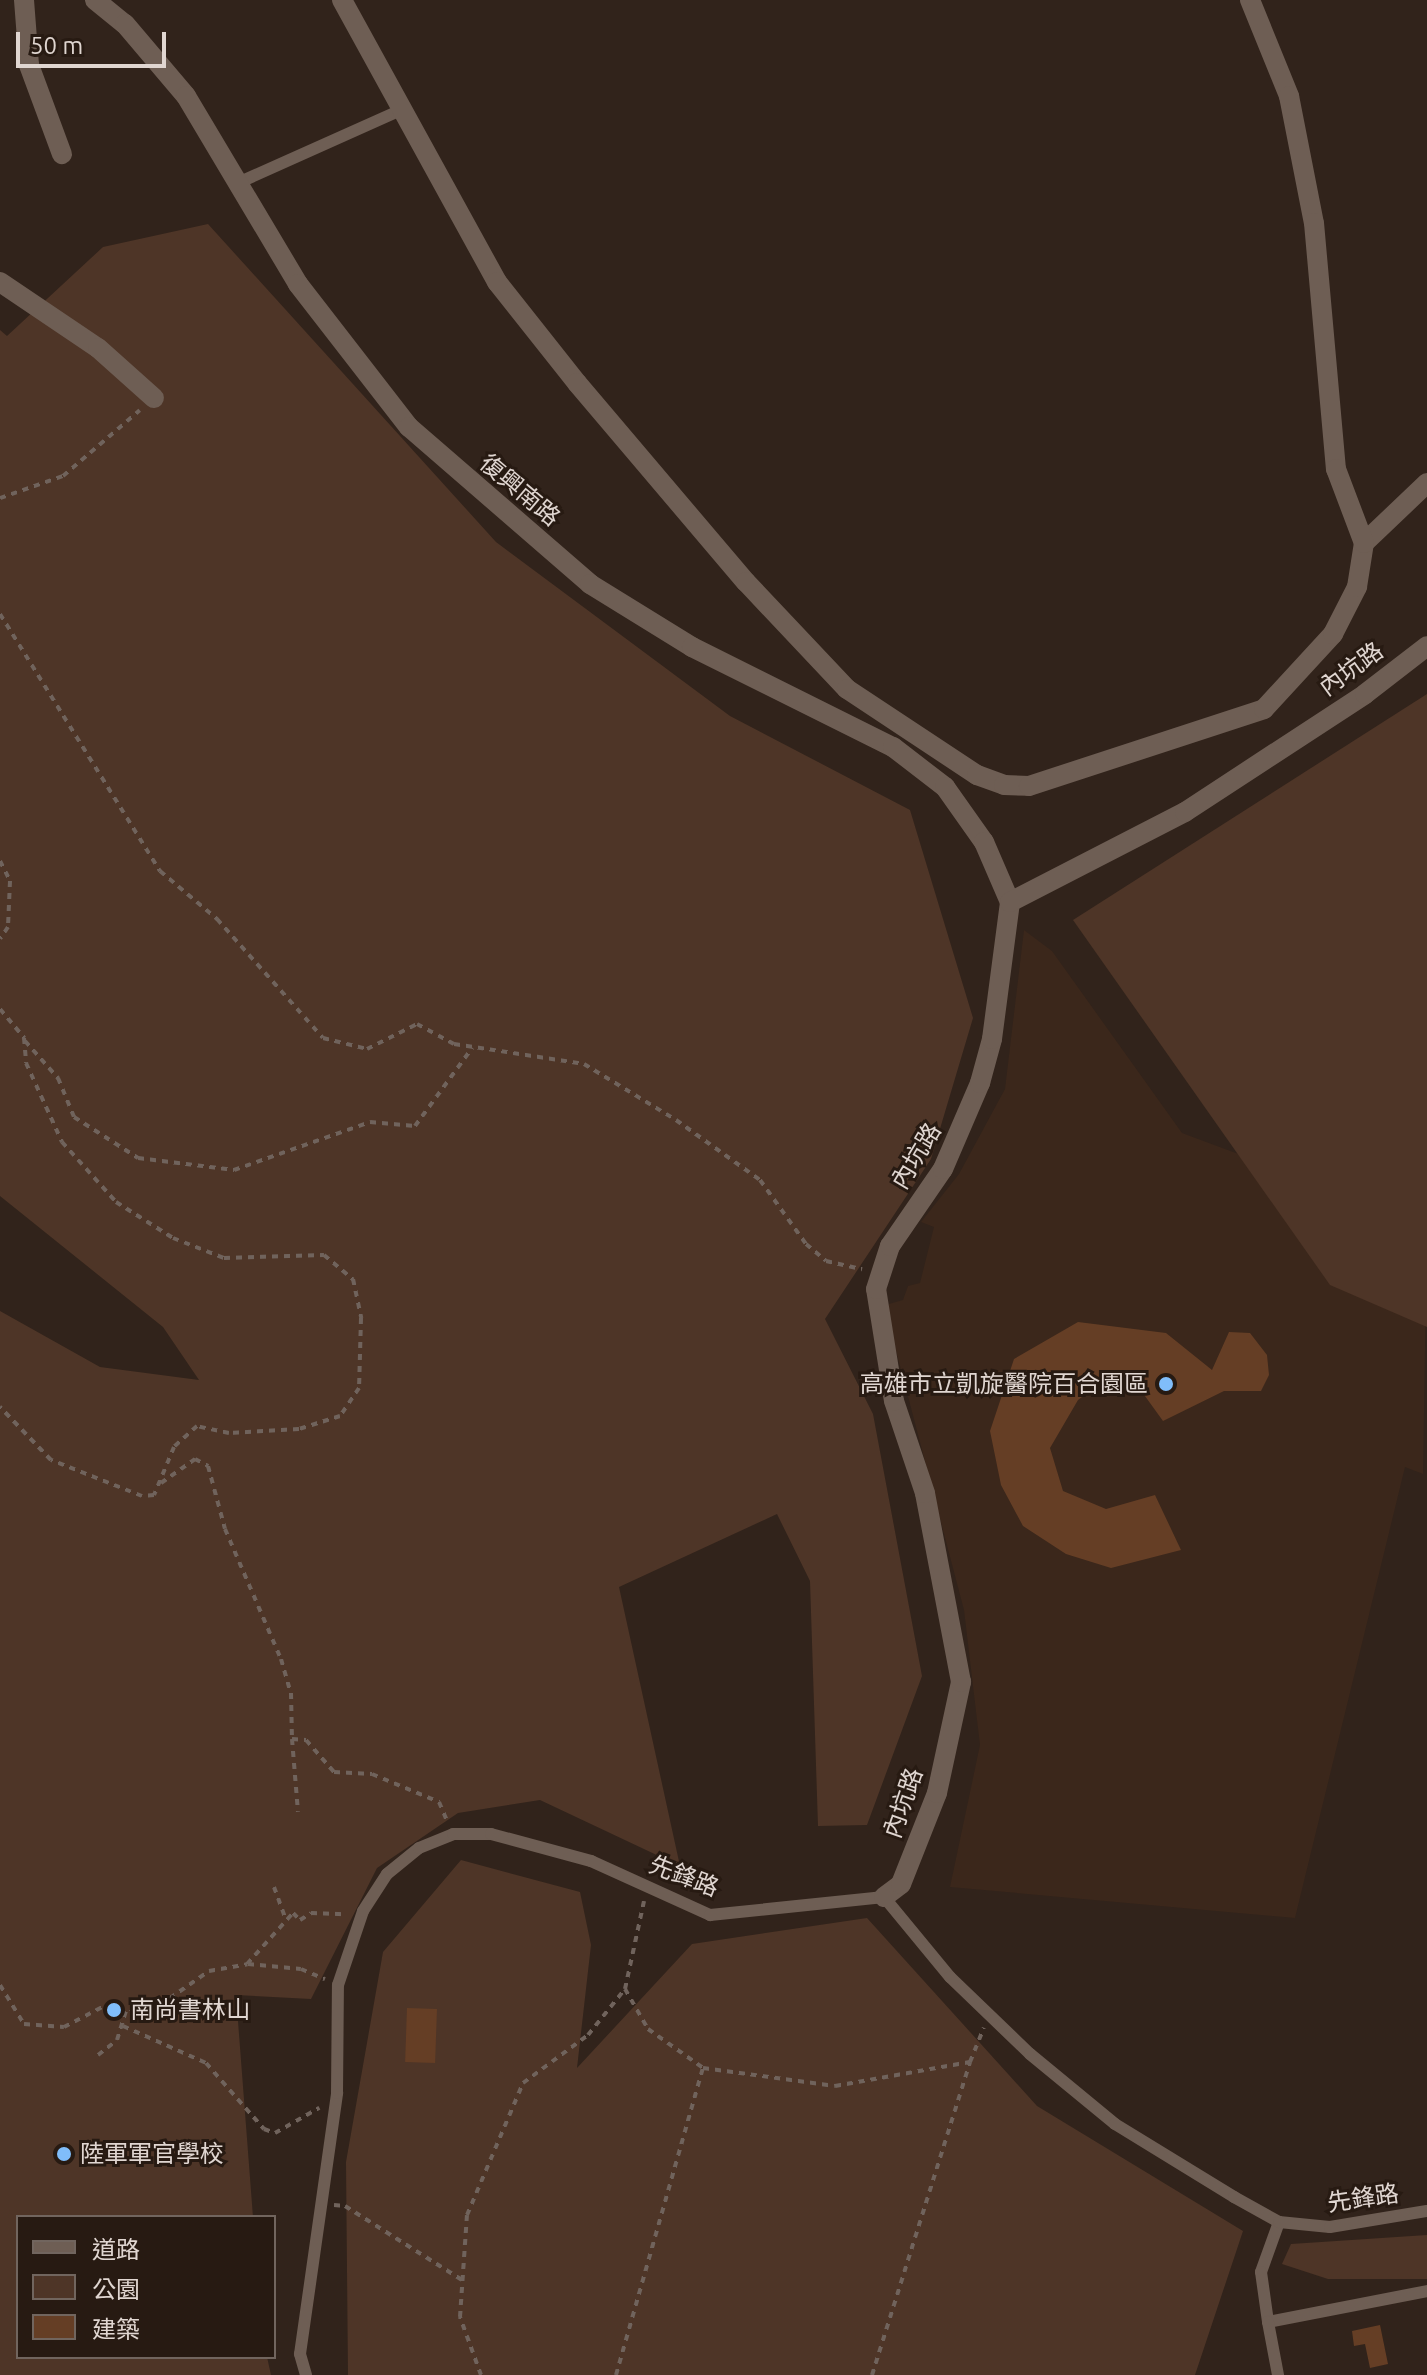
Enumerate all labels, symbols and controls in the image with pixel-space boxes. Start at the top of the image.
scale bar [20,16,170,66]
text: 50 m [30,32,83,59]
street label: 復興南路 [474,448,566,532]
street label: 內坑路 [1313,636,1389,702]
street label: 內坑路 [885,1118,947,1194]
place label: 高雄市立凱旋醫院百合園區 [860,1370,1148,1398]
marker: 高雄市立凱旋醫院百合園區 [1155,1373,1177,1395]
street label: 內坑路 [878,1764,928,1842]
street label: 先鋒路 [645,1850,723,1902]
place label: 南尚書林山 [130,1996,250,2024]
marker: 南尚書林山 [105,2001,123,2019]
place label: 陸軍軍官學校 [80,2140,224,2168]
marker: 陸軍軍官學校 [55,2145,73,2163]
street label: 先鋒路 [1325,2179,1401,2217]
legend [16,2215,276,2359]
text: 道路 [92,2236,140,2263]
text: 公園 [92,2276,140,2303]
text: 建築 [92,2316,140,2343]

